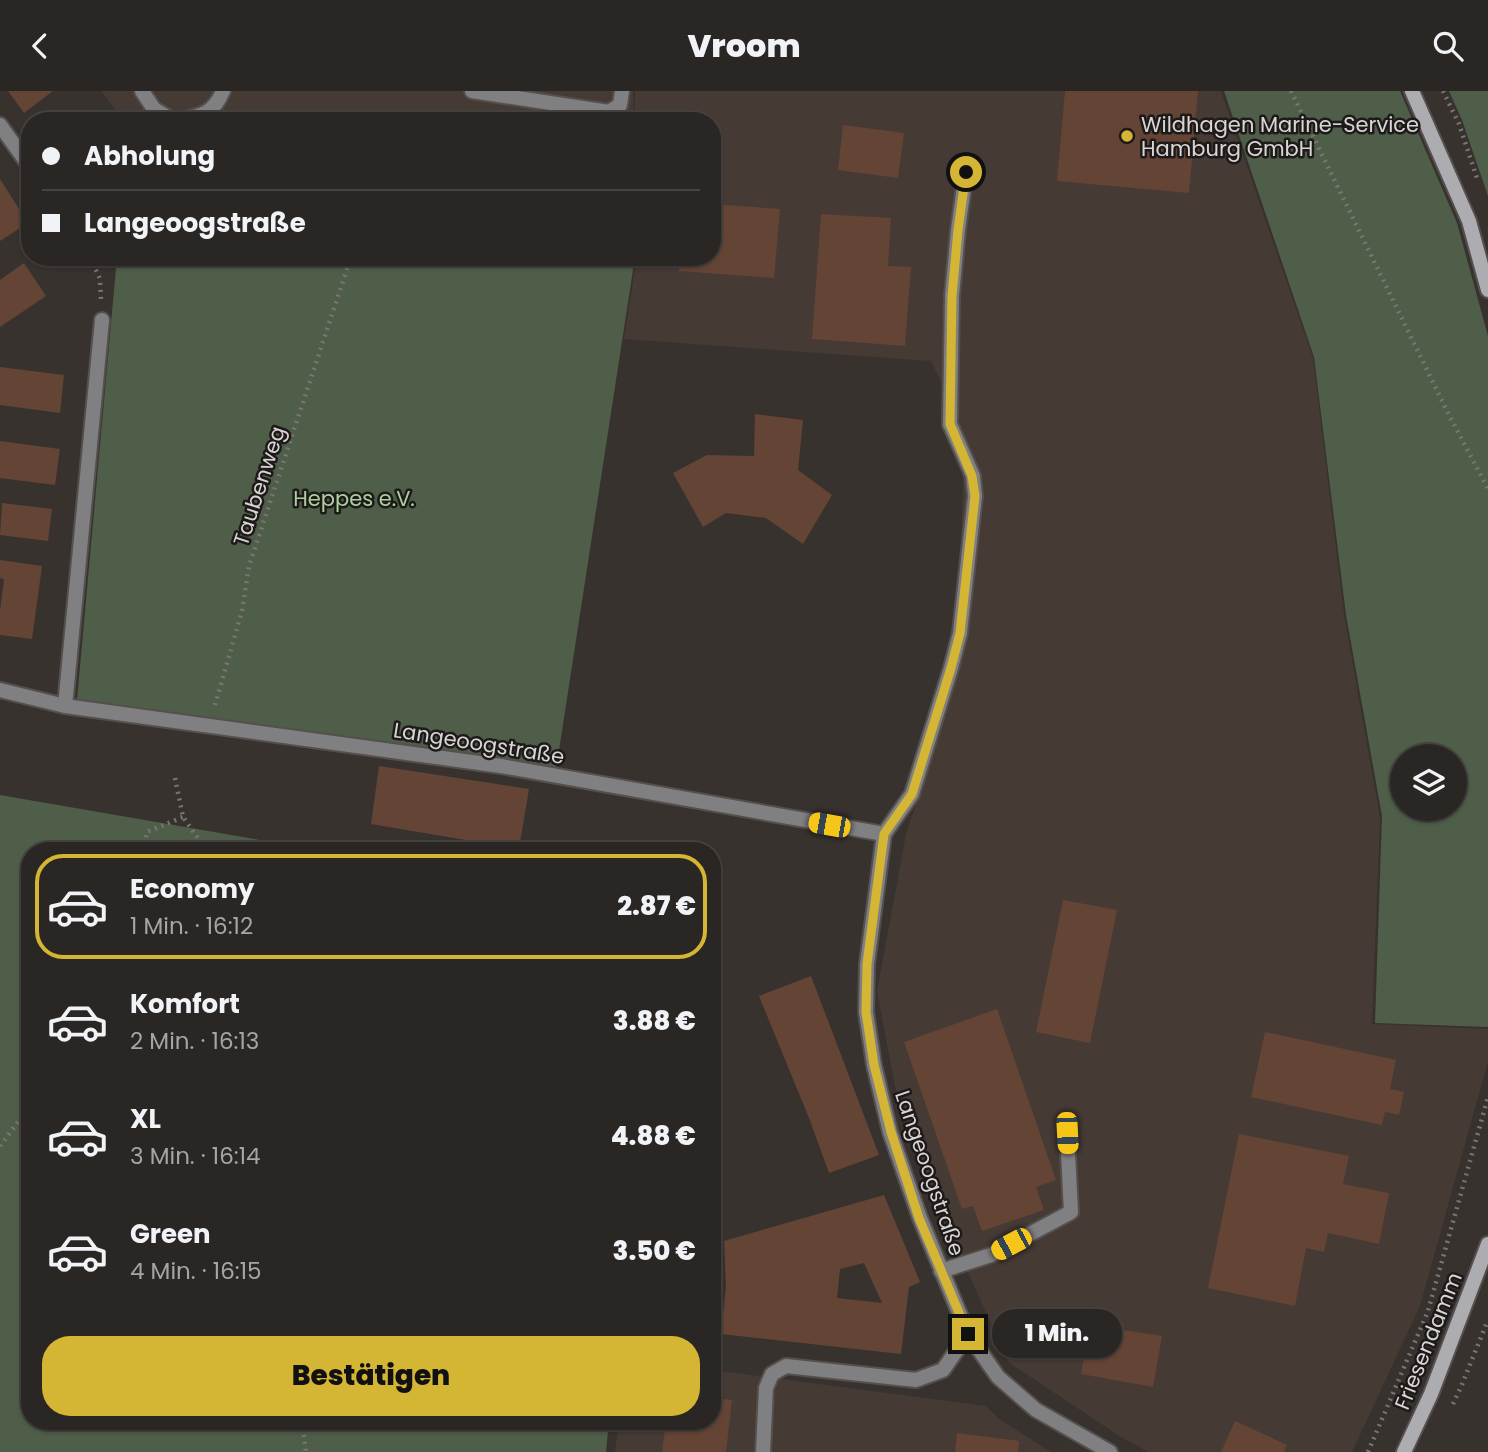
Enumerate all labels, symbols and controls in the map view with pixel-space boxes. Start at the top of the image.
text: Vroom [687,23,801,68]
icon: back [21,27,59,65]
icon: search [1429,27,1467,65]
place label: Wildhagen Marine-Service Hamburg GmbH [1141,110,1419,163]
marker: Wildhagen Marine-Service Hamburg GmbH [1119,128,1135,144]
text: Abholung [84,138,215,174]
route start [950,156,982,188]
text: Langeoogstraße [84,205,306,241]
street label: Taubenweg [226,423,292,549]
park label: Heppes e.V. [293,484,415,513]
street label: Langeoogstraße [391,715,567,771]
map controls [1390,744,1467,821]
button: layers [1390,744,1467,821]
car [807,811,852,839]
text: Economy [130,871,254,907]
icon: car [46,875,109,938]
text: 2.87 € [617,888,696,924]
text: 1 Min. · 16:12 [130,910,253,942]
text: Komfort [130,986,240,1022]
icon: car [46,990,109,1053]
text: 3.88 € [613,1003,696,1039]
text: 2 Min. · 16:13 [130,1025,259,1057]
street label: Langeoogstraße [888,1087,972,1259]
text: XL [130,1101,161,1137]
icon: car [46,1105,109,1168]
car [1056,1111,1079,1155]
text: 4.88 € [611,1118,696,1154]
text: 3 Min. · 16:14 [130,1140,261,1172]
text: Green [130,1216,211,1252]
icon: car [46,1220,109,1283]
car [988,1225,1035,1263]
text: 3.50 € [613,1233,696,1269]
text: 4 Min. · 16:15 [130,1255,261,1287]
street label: Friesendamm [1387,1268,1469,1414]
callout: 1 Min. [992,1309,1122,1359]
text: 1 Min. [1025,1317,1089,1349]
route end [952,1318,984,1350]
button: Bestätigen [42,1336,700,1416]

